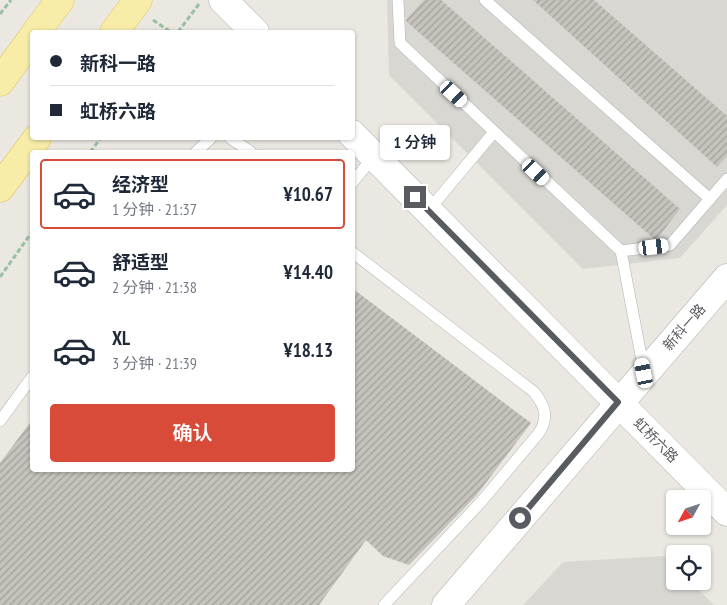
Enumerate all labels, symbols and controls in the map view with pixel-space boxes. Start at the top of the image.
text: 新科一路 [80,51,156,75]
car [437,78,470,110]
text: 虹桥六路 [80,99,156,123]
callout: 1 分钟 [380,124,450,160]
text: 1 分钟 [394,132,436,152]
car [519,156,552,188]
icon: car [52,172,97,217]
text: 经济型 [112,172,169,196]
text: ¥10.67 [284,182,333,206]
route end [404,186,426,208]
text: 1 分钟 · 21:37 [112,199,197,219]
car [638,238,669,256]
icon: car [52,250,97,295]
text: 舒适型 [112,250,169,274]
text: ¥14.40 [284,260,333,284]
text: 2 分钟 · 21:38 [112,277,197,297]
street label: 新科一路 [659,300,709,354]
text: XL [112,326,130,350]
icon: car [52,328,97,373]
text: ¥18.13 [284,338,333,362]
text: 3 分钟 · 21:39 [112,353,197,373]
car [633,357,654,389]
button: 确认 [50,404,335,462]
street label: 虹桥六路 [630,414,682,466]
north arrow [666,490,711,535]
map controls [666,490,711,590]
route start [509,507,531,529]
button: locate [666,545,711,590]

